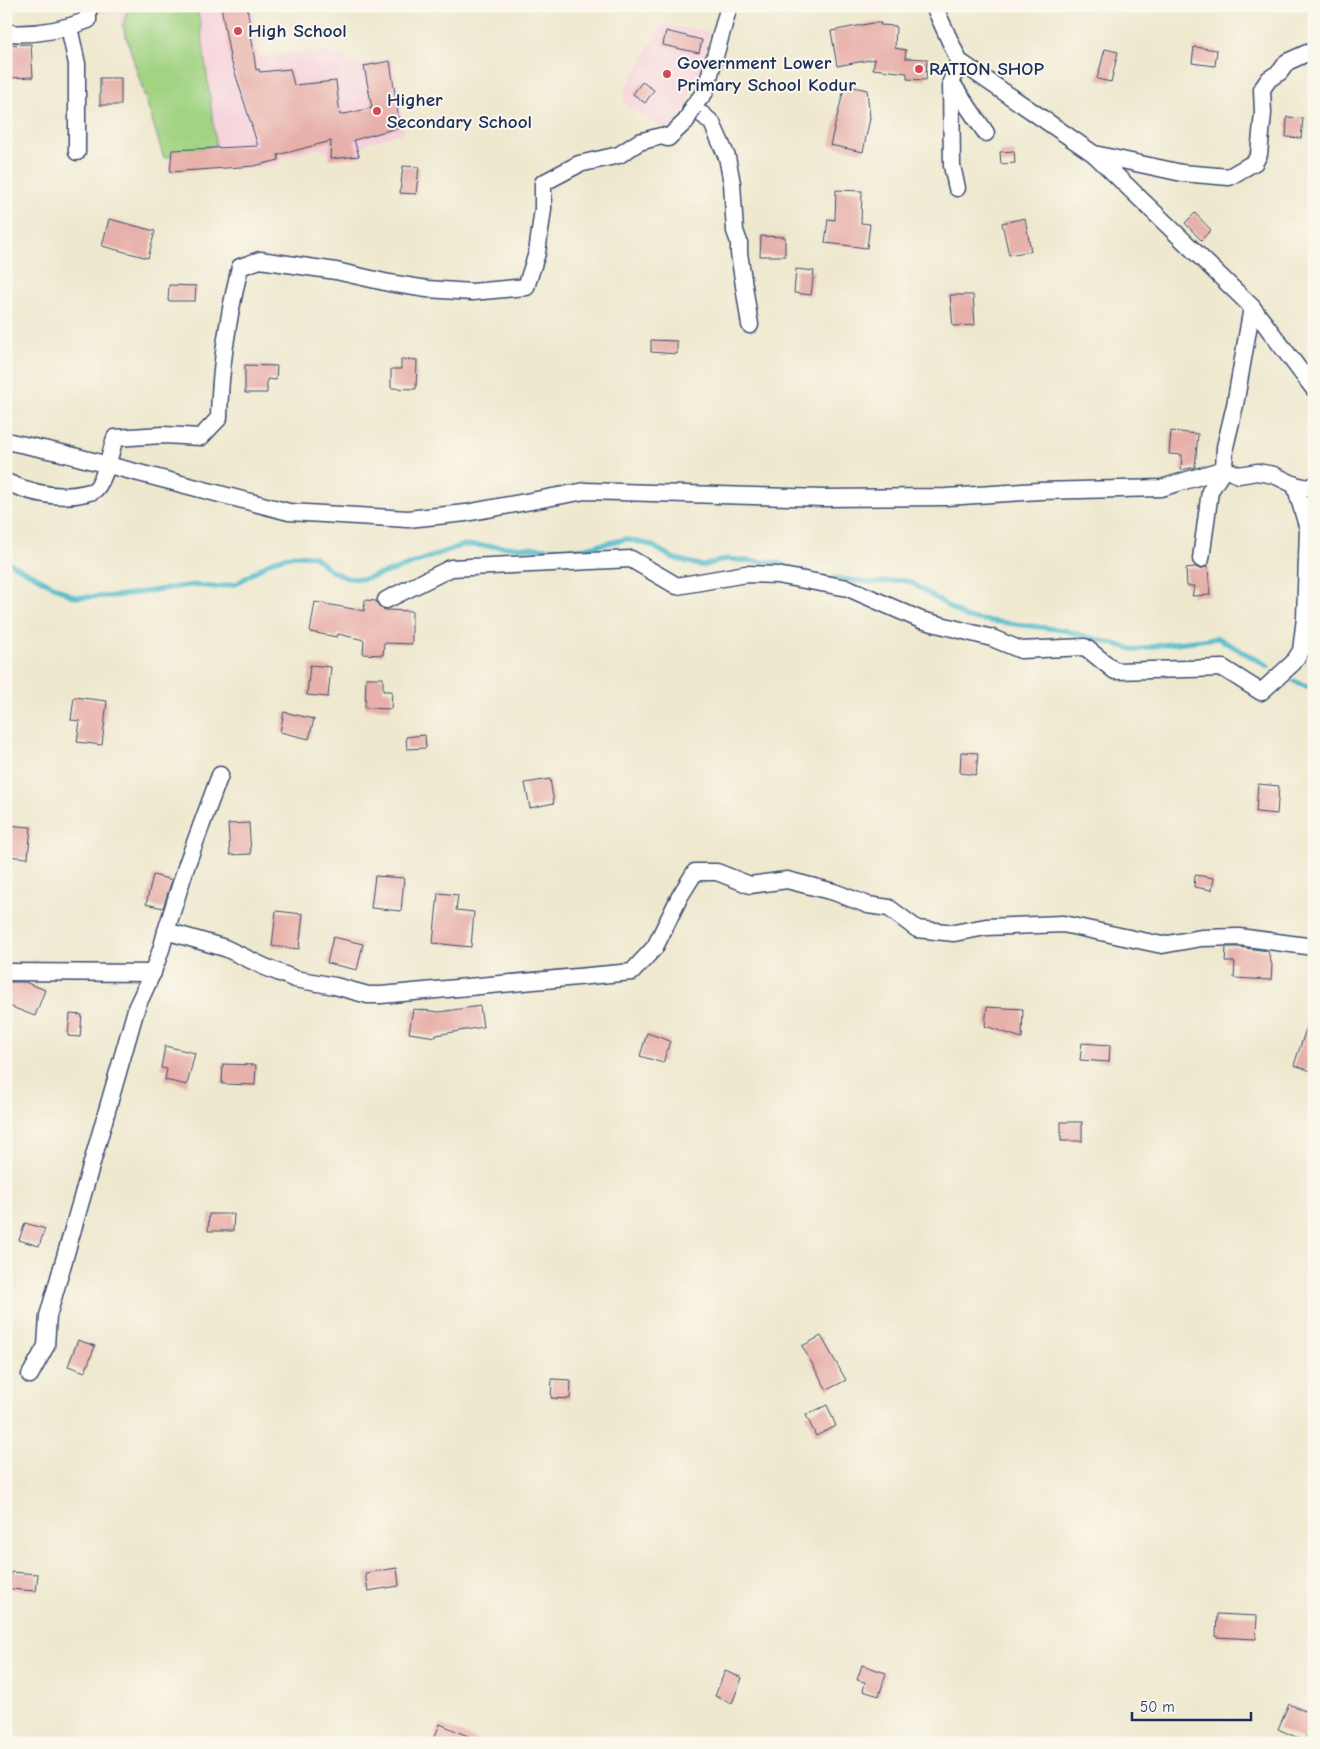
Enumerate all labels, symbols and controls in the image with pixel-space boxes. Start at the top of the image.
place label: High School [248,20,347,42]
marker: High School [232,25,244,37]
place label: Government Lower Primary School Kodur [677,52,856,96]
place label: RATION SHOP [929,58,1044,80]
marker: RATION SHOP [913,63,925,75]
marker: Government Lower Primary School Kodur [661,68,673,80]
place label: Higher Secondary School [387,89,532,133]
marker: Higher Secondary School [371,105,383,117]
scale bar [1132,1689,1251,1721]
text: 50 m [1140,1698,1175,1716]

